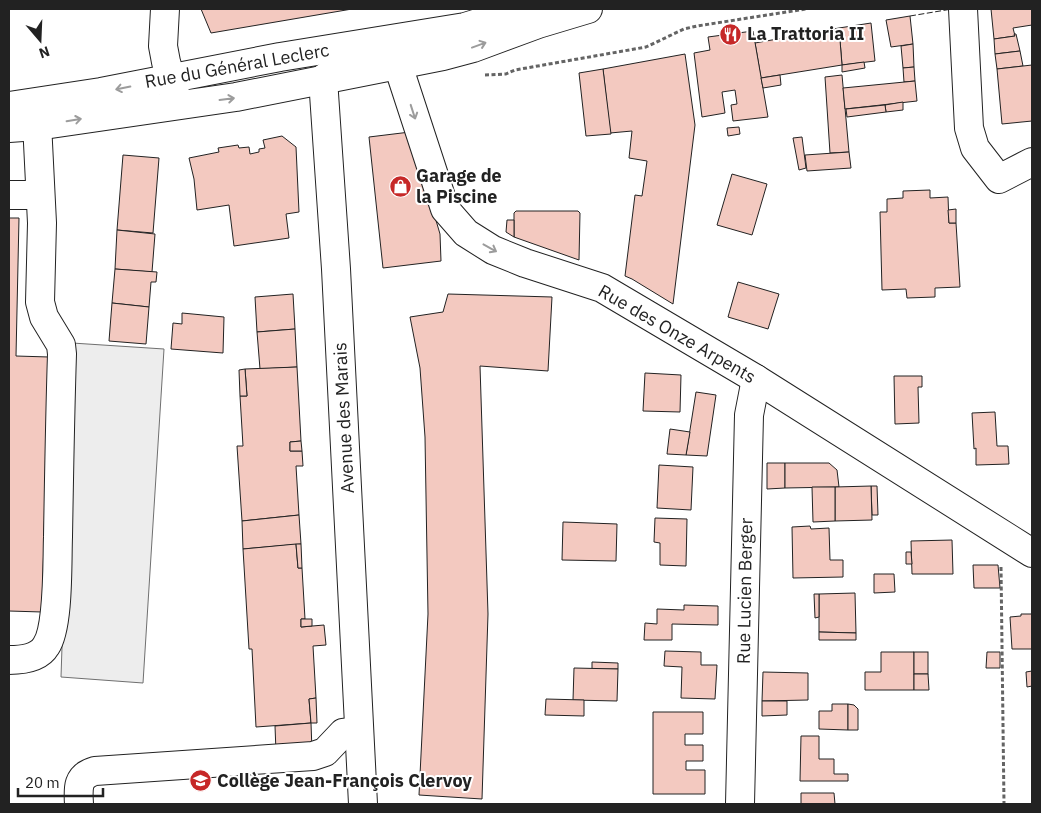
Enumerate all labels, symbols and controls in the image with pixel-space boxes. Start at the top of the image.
north arrow [15,15,65,65]
restaurant icon: La Trattoria II [719,22,743,46]
place label: La Trattoria II [747,22,864,45]
street label: Rue du Général Leclerc [143,38,331,93]
one-way arrow [471,40,487,49]
text: N [37,42,52,62]
one-way arrow [115,83,131,93]
one-way arrow [218,94,234,104]
one-way arrow [409,104,418,119]
one-way arrow [66,115,82,125]
place label: Garage de la Piscine [416,164,502,208]
shop icon: Garage de la Piscine [388,174,412,198]
one-way arrow [482,243,497,253]
street label: Rue des Onze Arpents [594,279,760,388]
street label: Avenue des Marais [328,342,359,494]
street label: Rue Lucien Berger [732,517,757,664]
scale bar [18,766,102,798]
school or university icon: Collège Jean-François Clervoy [189,769,213,793]
place label: Collège Jean-François Clervoy [217,769,472,792]
text: 20 m [25,773,60,792]

